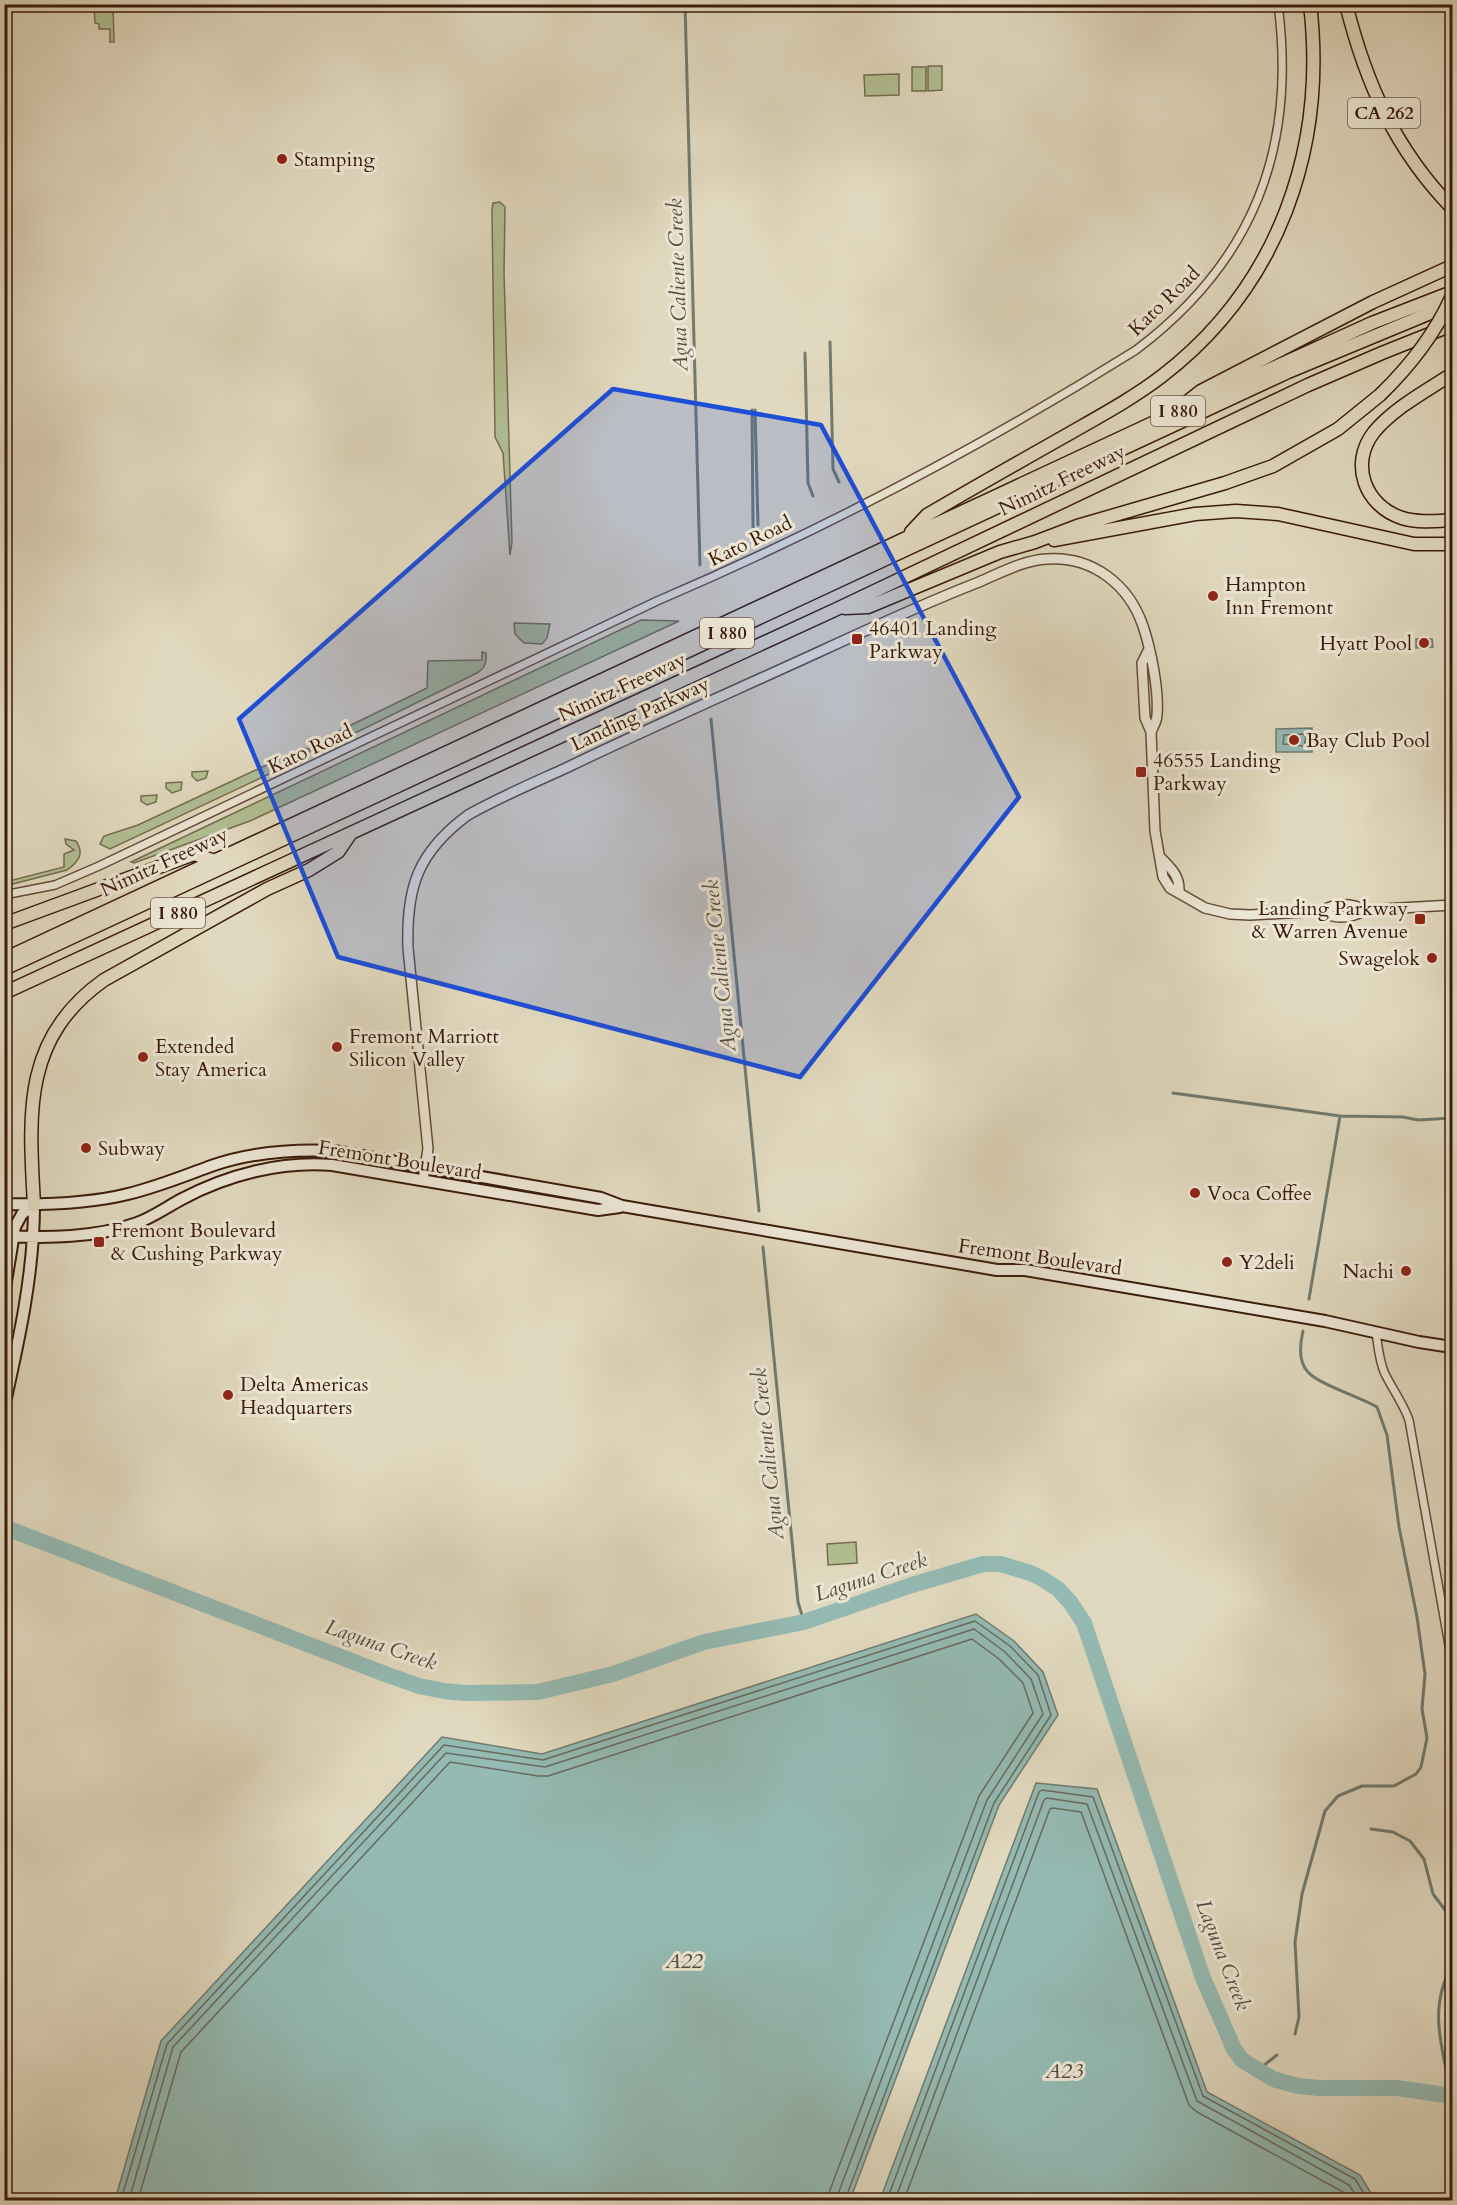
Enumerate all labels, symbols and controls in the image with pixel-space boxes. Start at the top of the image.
road number: CA 262 [1348,98,1420,128]
place label: Stamping [294,146,376,173]
marker: Stamping [275,152,289,166]
water label: Agua Caliente Creek [660,197,696,373]
street label: Kato Road [1122,260,1206,342]
road number: I 880 [1151,396,1205,426]
street label: Nimitz Freeway [994,437,1130,522]
street label: Kato Road [704,509,797,573]
place label: Hampton Inn Fremont [1225,571,1334,621]
marker: Hampton Inn Fremont [1206,589,1220,603]
place label: 46401 Landing Parkway [869,615,997,665]
road number: I 880 [700,618,754,648]
place label: Hyatt Pool [1320,630,1412,657]
marker: 46401 Landing Parkway [850,632,864,646]
marker: Hyatt Pool [1417,636,1431,650]
street label: Nimitz Freeway [554,645,691,728]
street label: Landing Parkway [566,670,714,758]
street label: Kato Road [264,718,357,780]
place label: Bay Club Pool [1306,727,1430,754]
marker: Bay Club Pool [1287,733,1301,747]
place label: 46555 Landing Parkway [1153,747,1281,797]
marker: 46555 Landing Parkway [1134,765,1148,779]
street label: Nimitz Freeway [96,820,233,903]
water label: Agua Caliente Creek [696,878,744,1055]
place label: Landing Parkway & Warren Avenue [1252,895,1408,945]
road number: I 880 [151,898,205,928]
marker: Landing Parkway & Warren Avenue [1413,912,1427,926]
place label: Swagelok [1338,945,1420,972]
marker: Swagelok [1425,951,1439,965]
place label: Fremont Marriott Silicon Valley [349,1023,499,1073]
place label: Extended Stay America [155,1033,267,1083]
marker: Fremont Marriott Silicon Valley [330,1040,344,1054]
marker: Extended Stay America [136,1050,150,1064]
street label: Fremont Boulevard [316,1134,484,1186]
place label: Subway [98,1135,165,1162]
marker: Subway [79,1141,93,1155]
place label: Voca Coffee [1207,1180,1312,1207]
marker: Voca Coffee [1188,1186,1202,1200]
place label: Fremont Boulevard & Cushing Parkway [111,1217,283,1267]
street label: Fremont Boulevard [957,1232,1124,1282]
marker: Fremont Boulevard & Cushing Parkway [92,1235,106,1249]
place label: Y2deli [1239,1249,1295,1276]
marker: Y2deli [1220,1255,1234,1269]
place label: Nachi [1343,1258,1394,1285]
marker: Nachi [1399,1264,1413,1278]
water label: Agua Caliente Creek [744,1366,792,1543]
place label: Delta Americas Headquarters [240,1371,368,1421]
marker: Delta Americas Headquarters [221,1388,235,1402]
water label: Laguna Creek [811,1545,931,1609]
water label: Laguna Creek [321,1612,441,1678]
water label: Laguna Creek [1189,1895,1258,2015]
water label: A22 [664,1947,703,1976]
water label: A23 [1044,2057,1083,2086]

